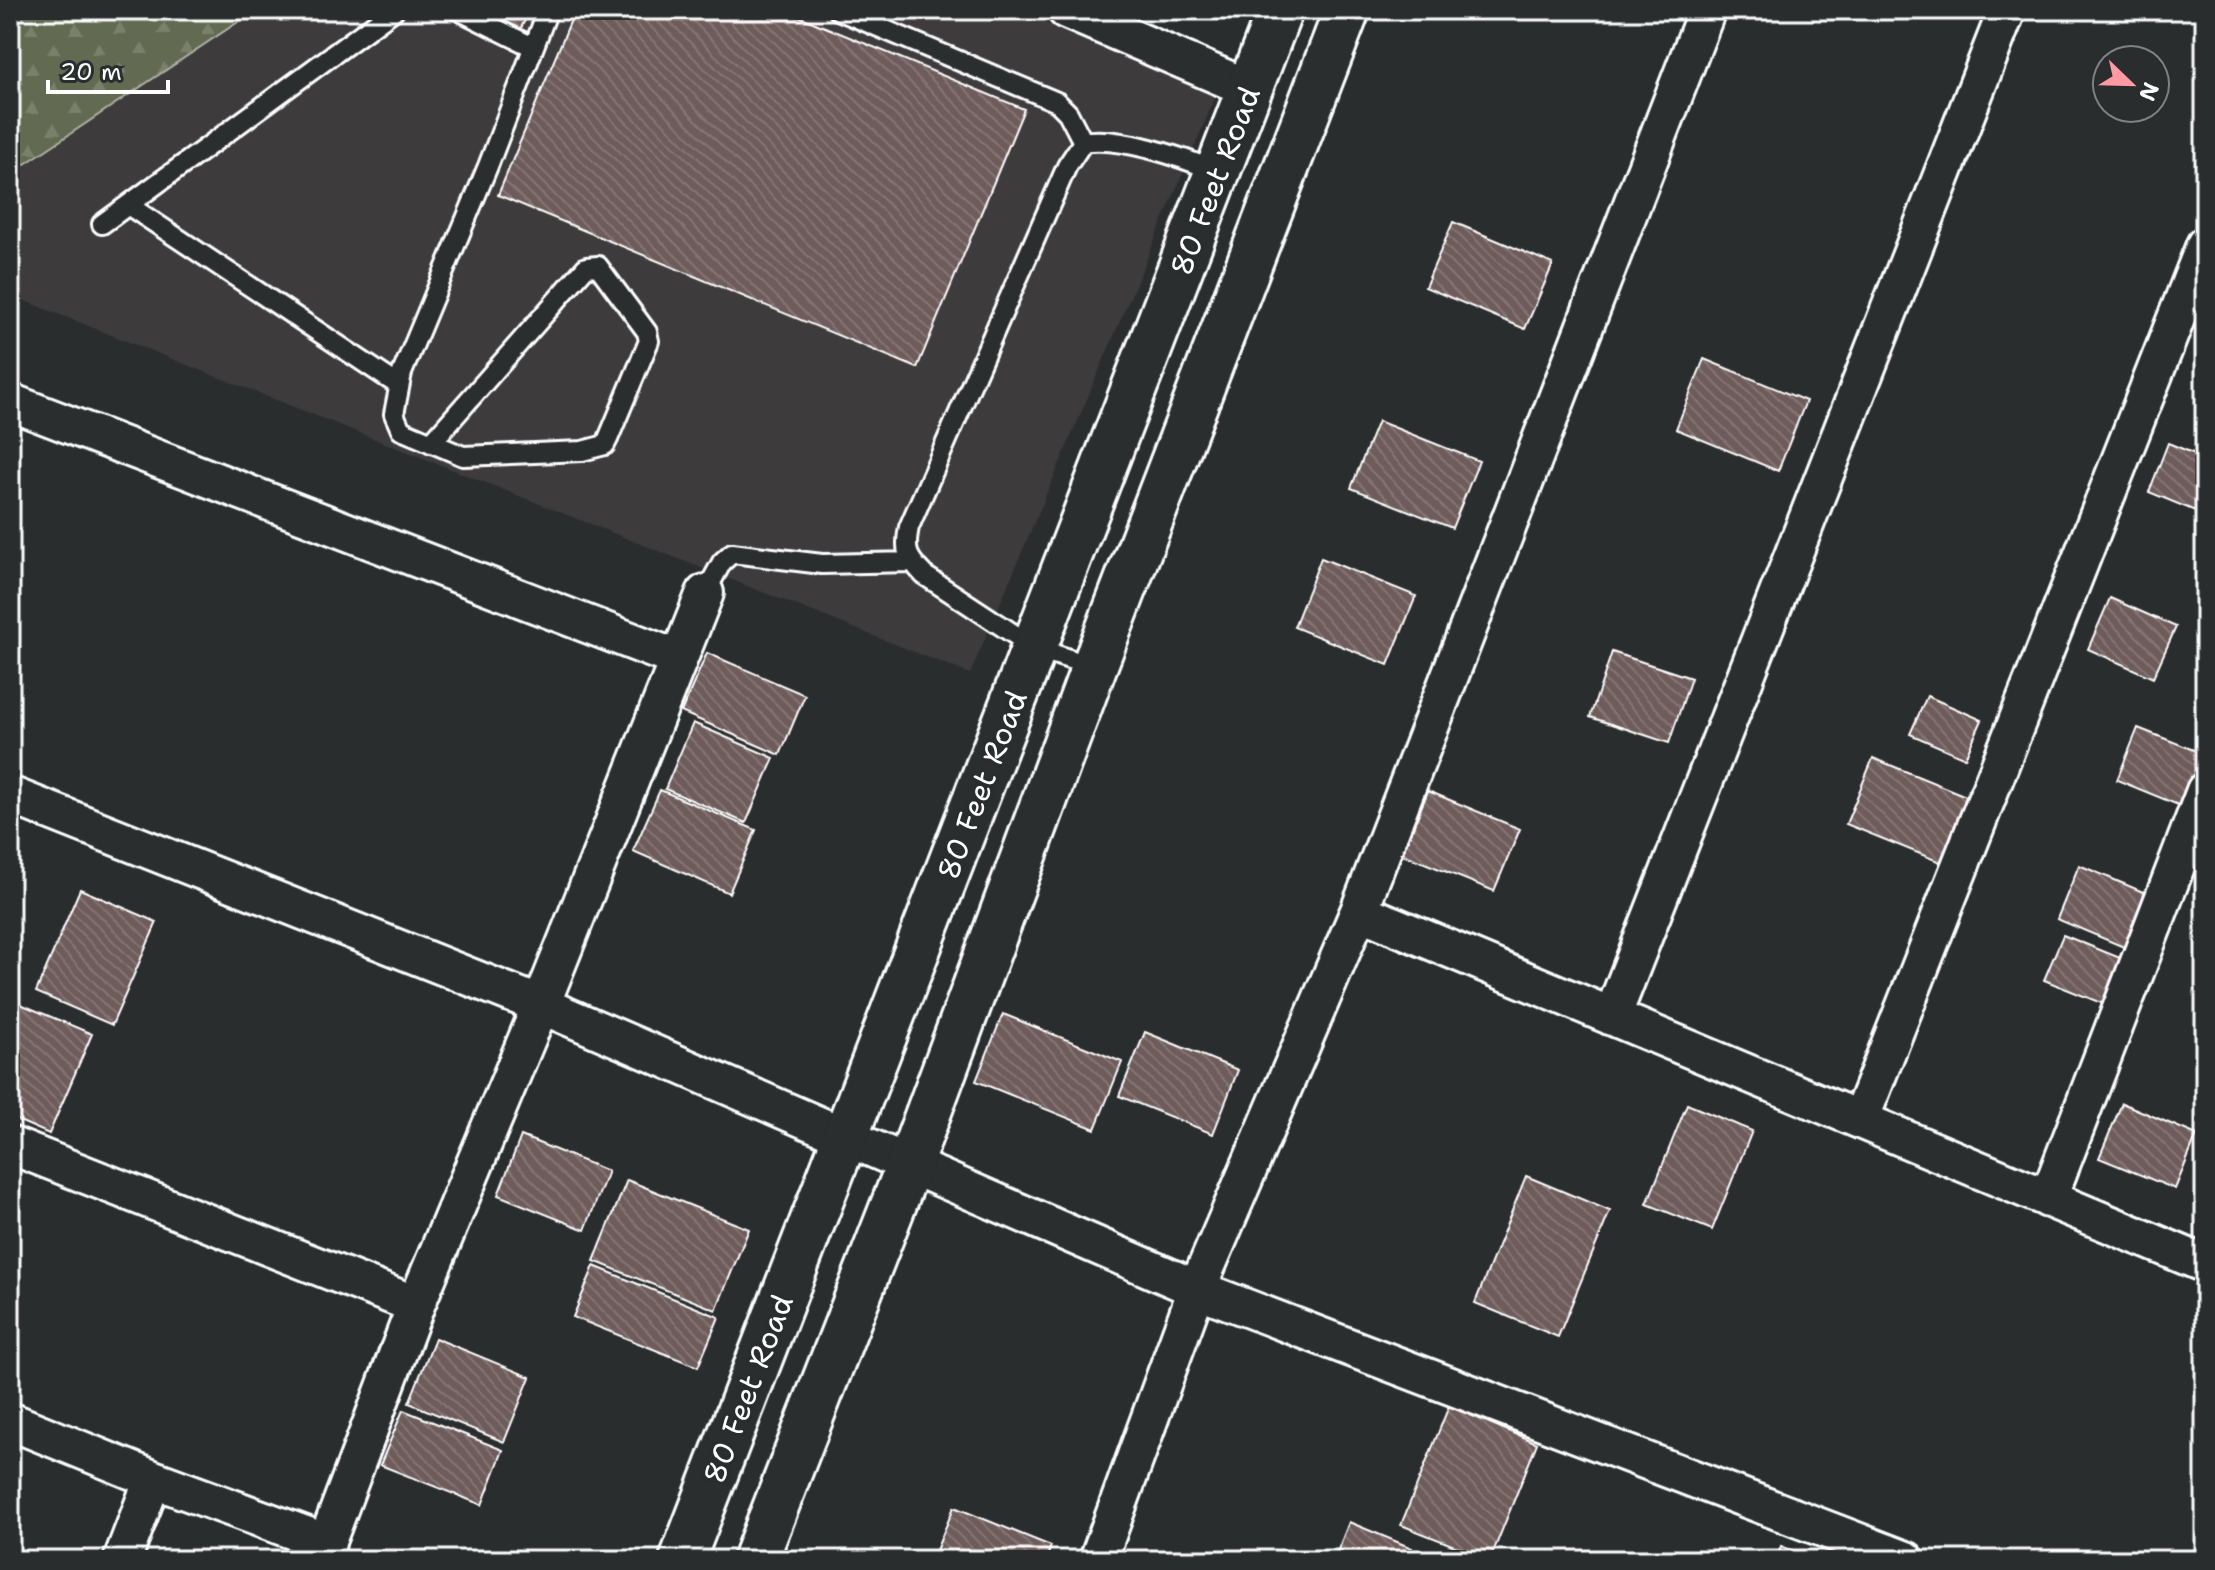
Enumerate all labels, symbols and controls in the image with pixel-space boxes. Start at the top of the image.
scale bar [48,44,168,94]
north arrow [2091,44,2171,124]
text: 20 m [60,56,122,88]
text: N [2132,78,2166,105]
street label: 80 Feet Road [1160,81,1270,281]
street label: 80 Feet Road [927,685,1037,885]
street label: 80 Feet Road [693,1289,803,1489]

